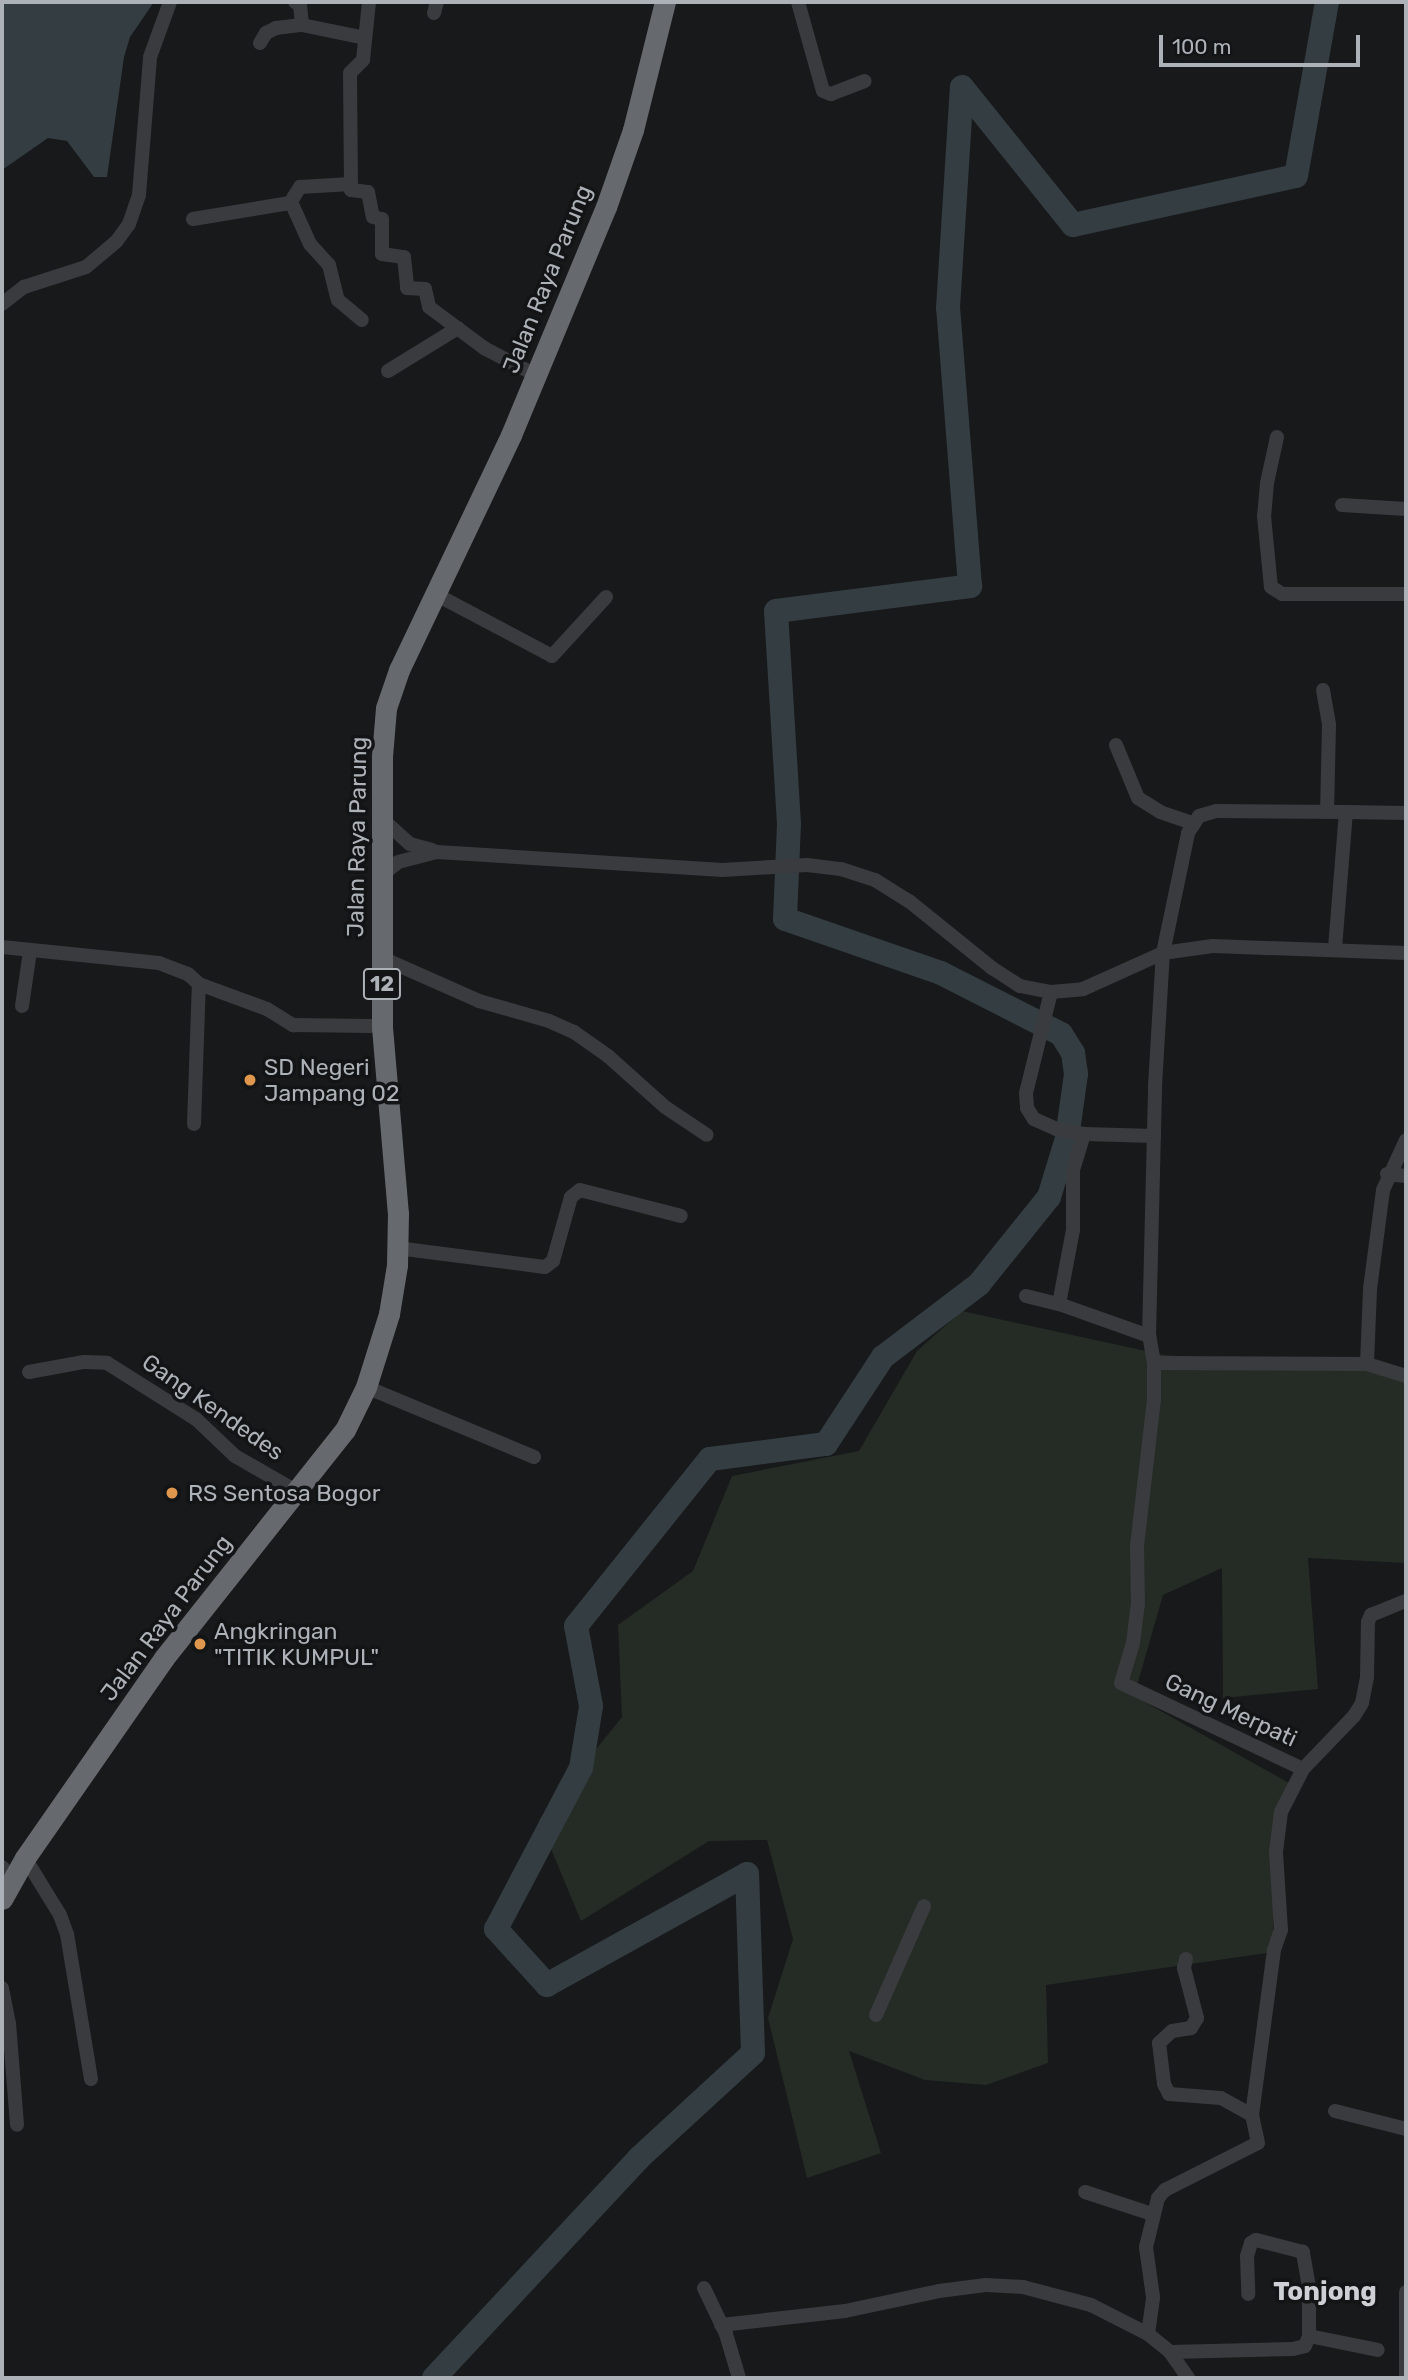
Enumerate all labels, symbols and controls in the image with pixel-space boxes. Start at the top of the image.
scale bar [1163,21,1364,65]
text: 100 m [1172,34,1231,59]
street label: Jalan Raya Parung [497,181,597,377]
street label: Jalan Raya Parung [341,736,373,938]
road number: 12 [363,967,401,1002]
place label: SD Negeri Jampang 02 [264,1053,399,1107]
marker: SD Negeri Jampang 02 [242,1072,258,1088]
street label: Gang Kendedes [137,1348,289,1466]
place label: RS Sentosa Bogor [188,1479,380,1507]
marker: RS Sentosa Bogor [162,1483,182,1503]
street label: Jalan Raya Parung [95,1530,237,1706]
place label: Angkringan "TITIK KUMPUL" [214,1617,379,1671]
marker: Angkringan "TITIK KUMPUL" [192,1636,208,1652]
street label: Gang Merpati [1161,1667,1301,1753]
district label: Tonjong [1273,2276,1377,2308]

